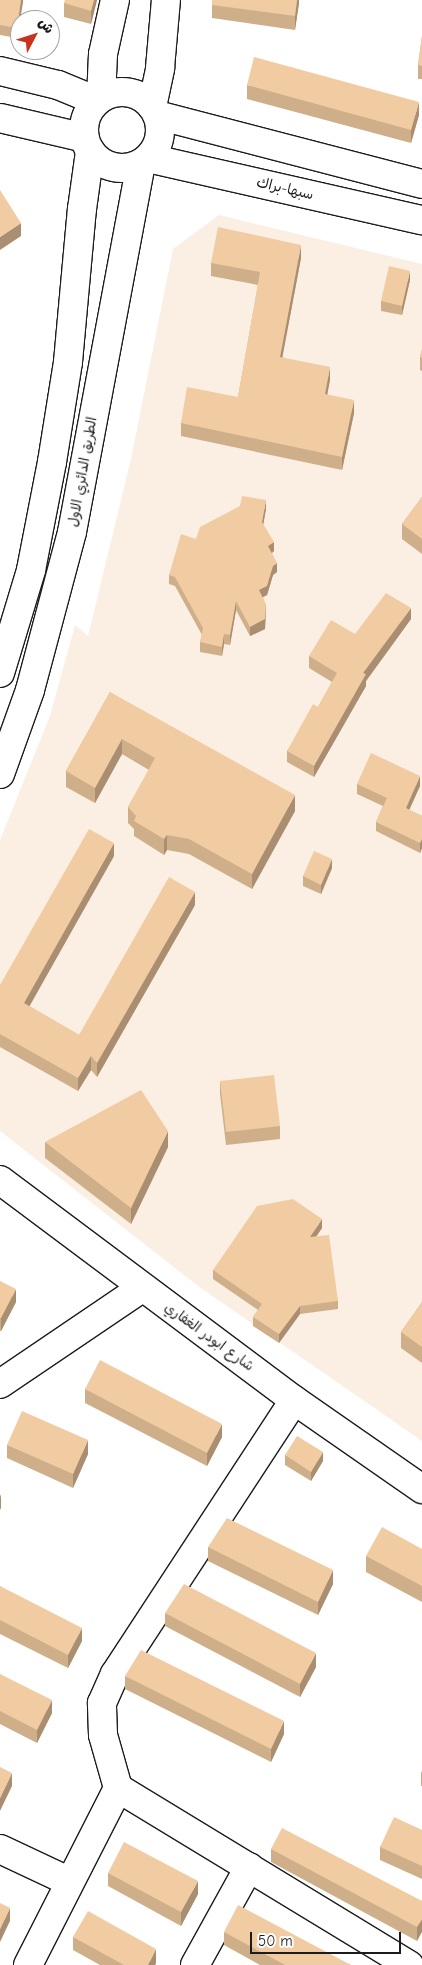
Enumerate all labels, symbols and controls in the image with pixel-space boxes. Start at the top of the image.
north arrow [10,10,60,60]
text: ش [35,14,58,37]
street label: سبها-براك [255,174,315,204]
street label: الطريق الدائري الاول [65,416,101,528]
street label: شارع ابودر الغفاري [161,1299,257,1375]
scale bar [252,1922,403,1954]
text: 50 m [258,1932,293,1950]

